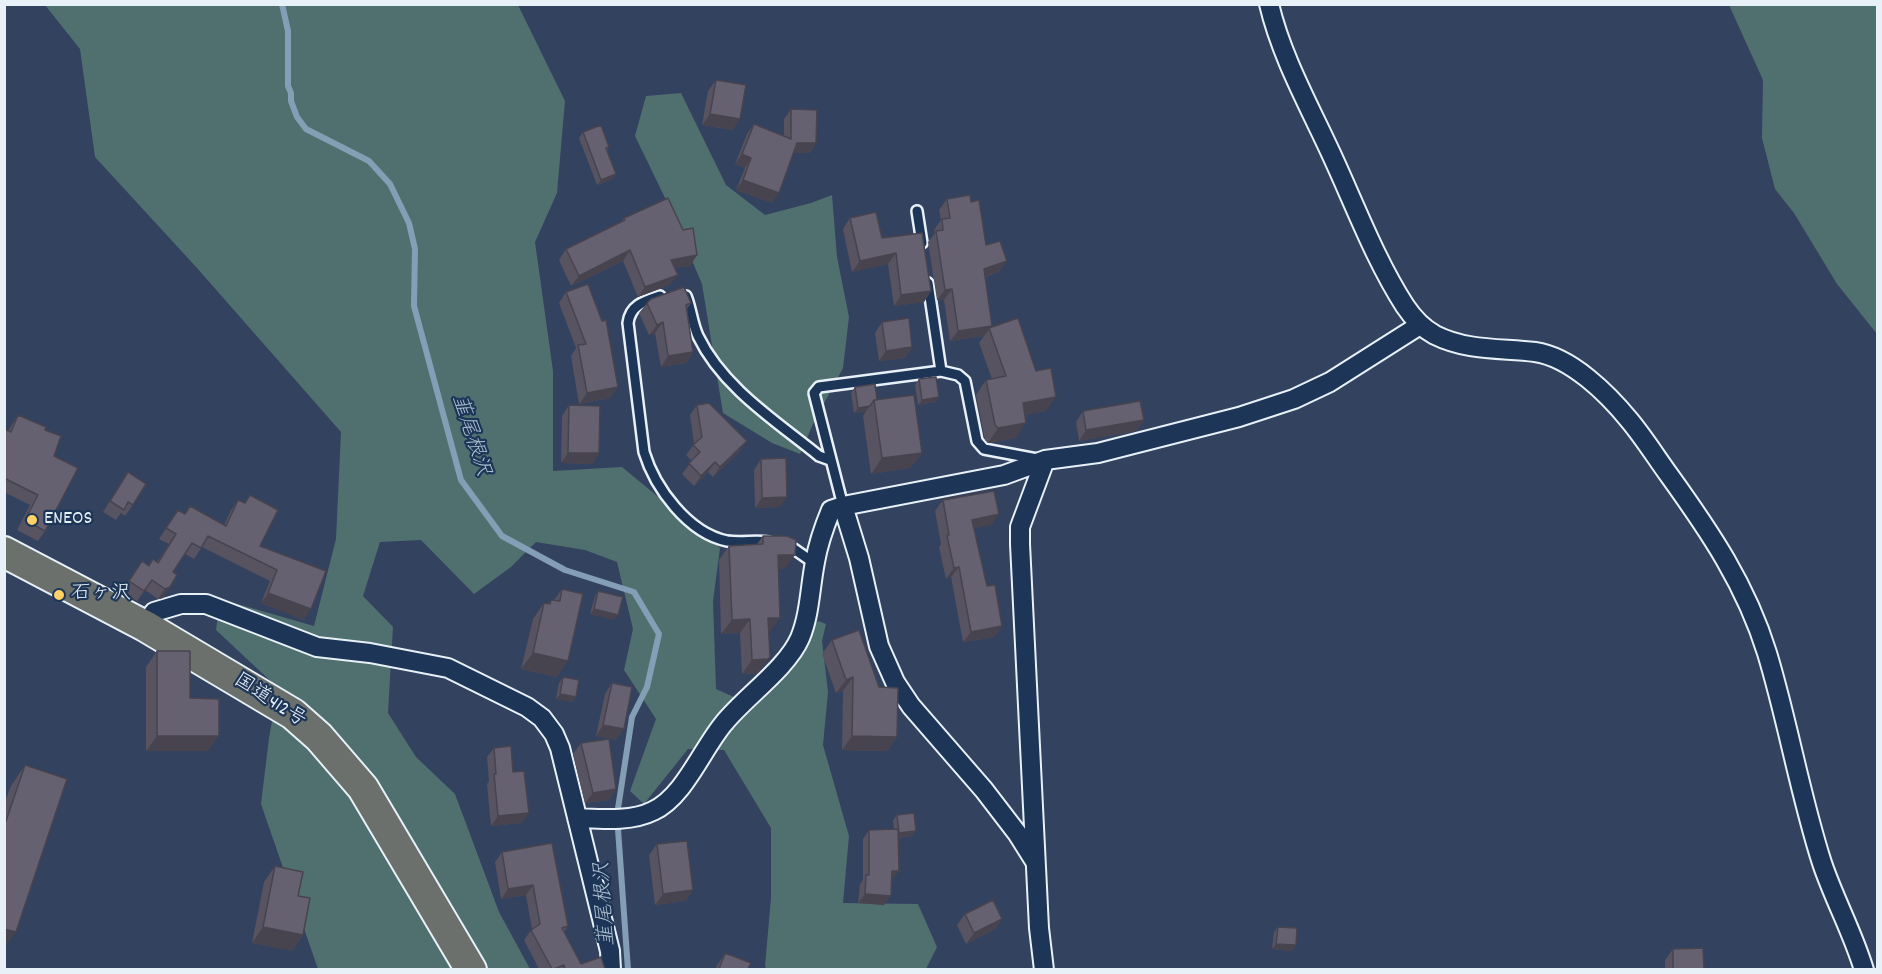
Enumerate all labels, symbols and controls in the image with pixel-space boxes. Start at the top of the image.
water label: 韮尾根沢 [444,392,494,480]
place label: ENEOS [44,508,92,532]
marker: ENEOS [25,513,39,527]
place label: 石ヶ沢 [71,583,131,607]
marker: 石ヶ沢 [52,588,66,602]
street label: 国道412号 [228,670,310,734]
water label: 韮尾根沢 [592,861,622,947]

